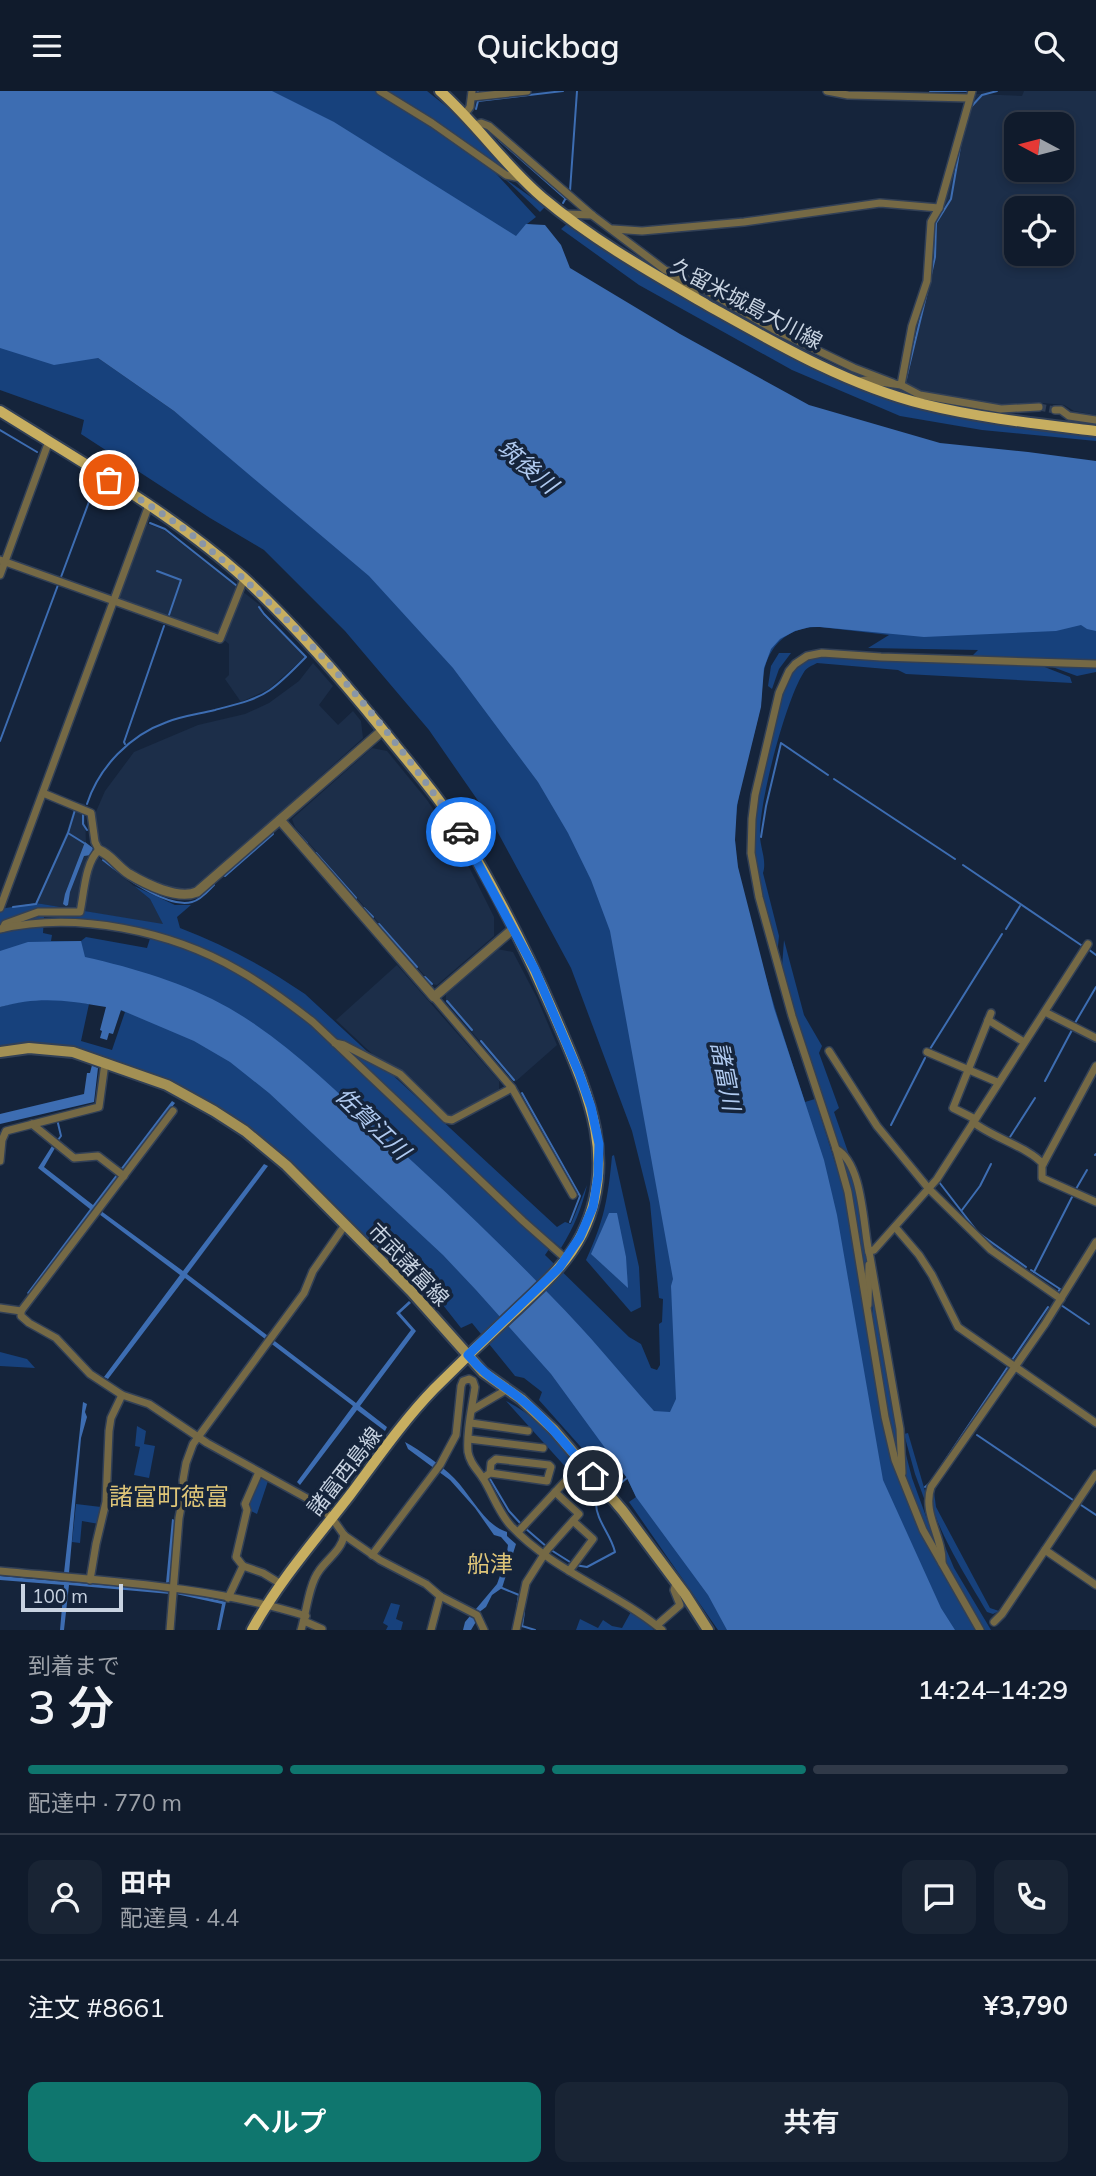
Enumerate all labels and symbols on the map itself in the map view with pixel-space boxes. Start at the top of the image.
north arrow [1004,112,1074,182]
street label: 久留米城島大川線 [667,252,827,354]
water label: 筑後川 [492,433,566,501]
pin [79,450,139,510]
courier [426,797,496,867]
water label: 諸富川 [705,1039,747,1116]
water label: 佐賀江川 [330,1081,418,1167]
street label: 市武諸富線 [363,1217,455,1311]
street label: 諸富西島線 [301,1422,387,1520]
pin [563,1446,623,1506]
district label: 諸富町徳富 [109,1481,229,1511]
district label: 船津 [467,1549,513,1578]
scale bar [21,1581,122,1613]

